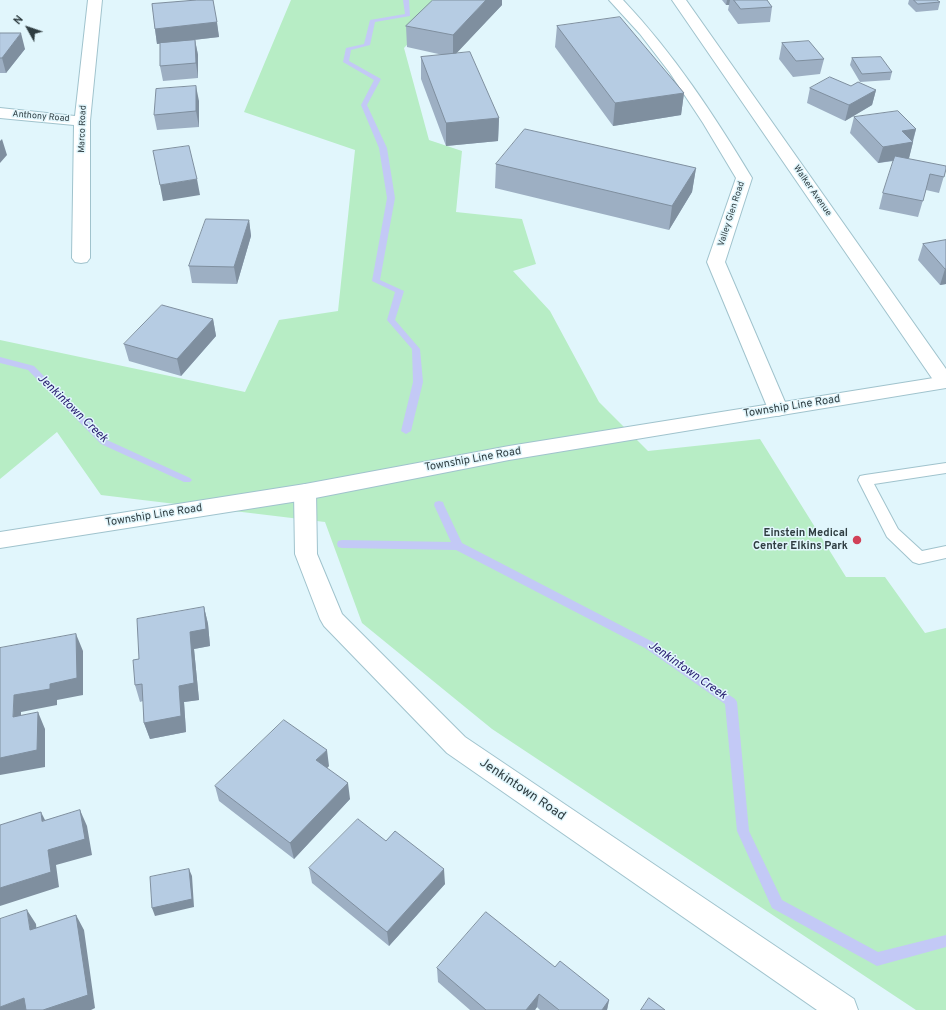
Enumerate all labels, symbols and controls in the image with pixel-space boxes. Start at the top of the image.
north arrow [8,8,48,48]
text: N [11,13,27,28]
street label: Marco Road [77,105,89,153]
street label: Anthony Road [12,109,70,125]
street label: Walker Avenue [790,164,834,218]
street label: Valley Glen Road [716,180,748,248]
water label: Jenkintown Creek [34,372,110,446]
street label: Township Line Road [743,393,841,421]
street label: Township Line Road [424,445,522,475]
street label: Township Line Road [105,502,203,530]
place label: Einstein Medical Center Elkins Park [753,527,848,553]
marker: Einstein Medical Center Elkins Park [851,534,863,546]
water label: Jenkintown Creek [645,639,729,703]
street label: Jenkintown Road [476,755,568,825]

